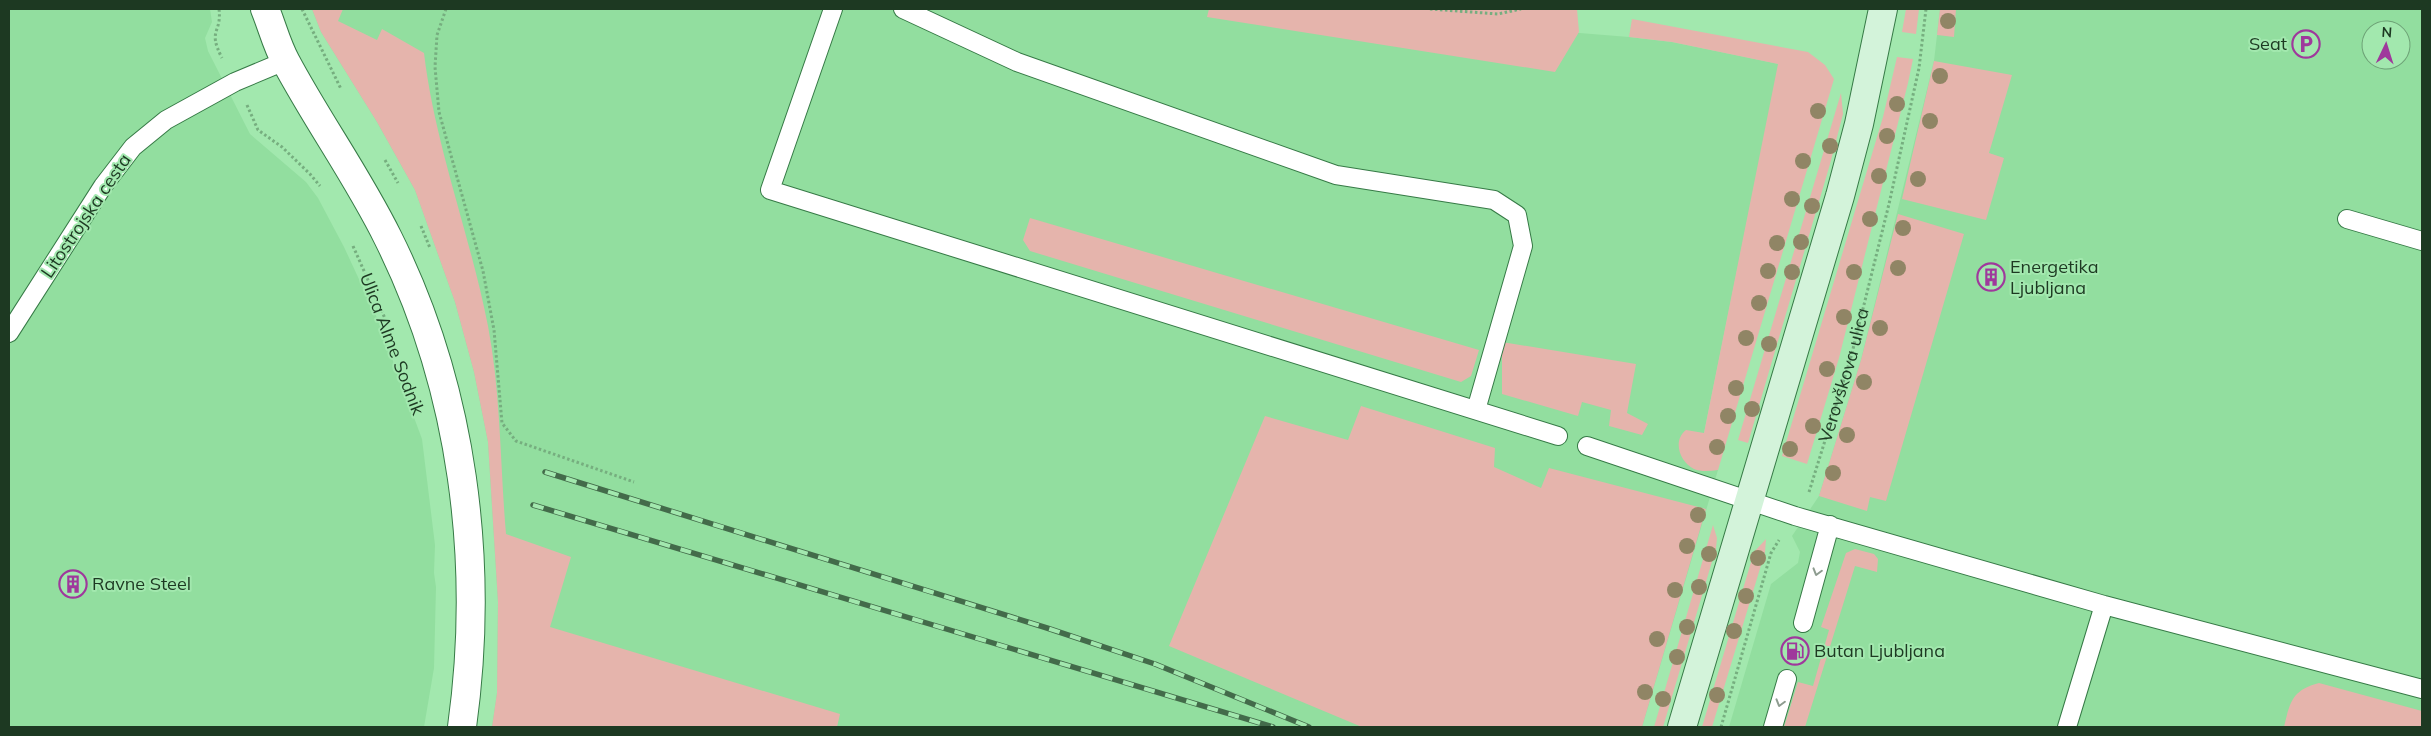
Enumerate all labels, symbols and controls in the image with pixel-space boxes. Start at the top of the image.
north arrow [2361,20,2411,70]
text: N [2381,23,2393,41]
parking icon: Seat [2291,29,2321,59]
place label: Seat [2249,32,2287,55]
street label: Litostrojska cesta [36,149,136,282]
place label: Energetika Ljubljana [2010,255,2099,299]
building icon: Energetika Ljubljana [1976,262,2006,292]
street label: Ulica Alme Sodnik [355,270,430,419]
street label: Verovškova ulica [1813,305,1874,445]
one-way arrow [1812,568,1823,577]
building icon: Ravne Steel [58,569,88,599]
place label: Ravne Steel [92,572,191,595]
fuel station icon: Butan Ljubljana [1780,636,1810,666]
place label: Butan Ljubljana [1814,639,1945,662]
one-way arrow [1775,699,1786,708]

